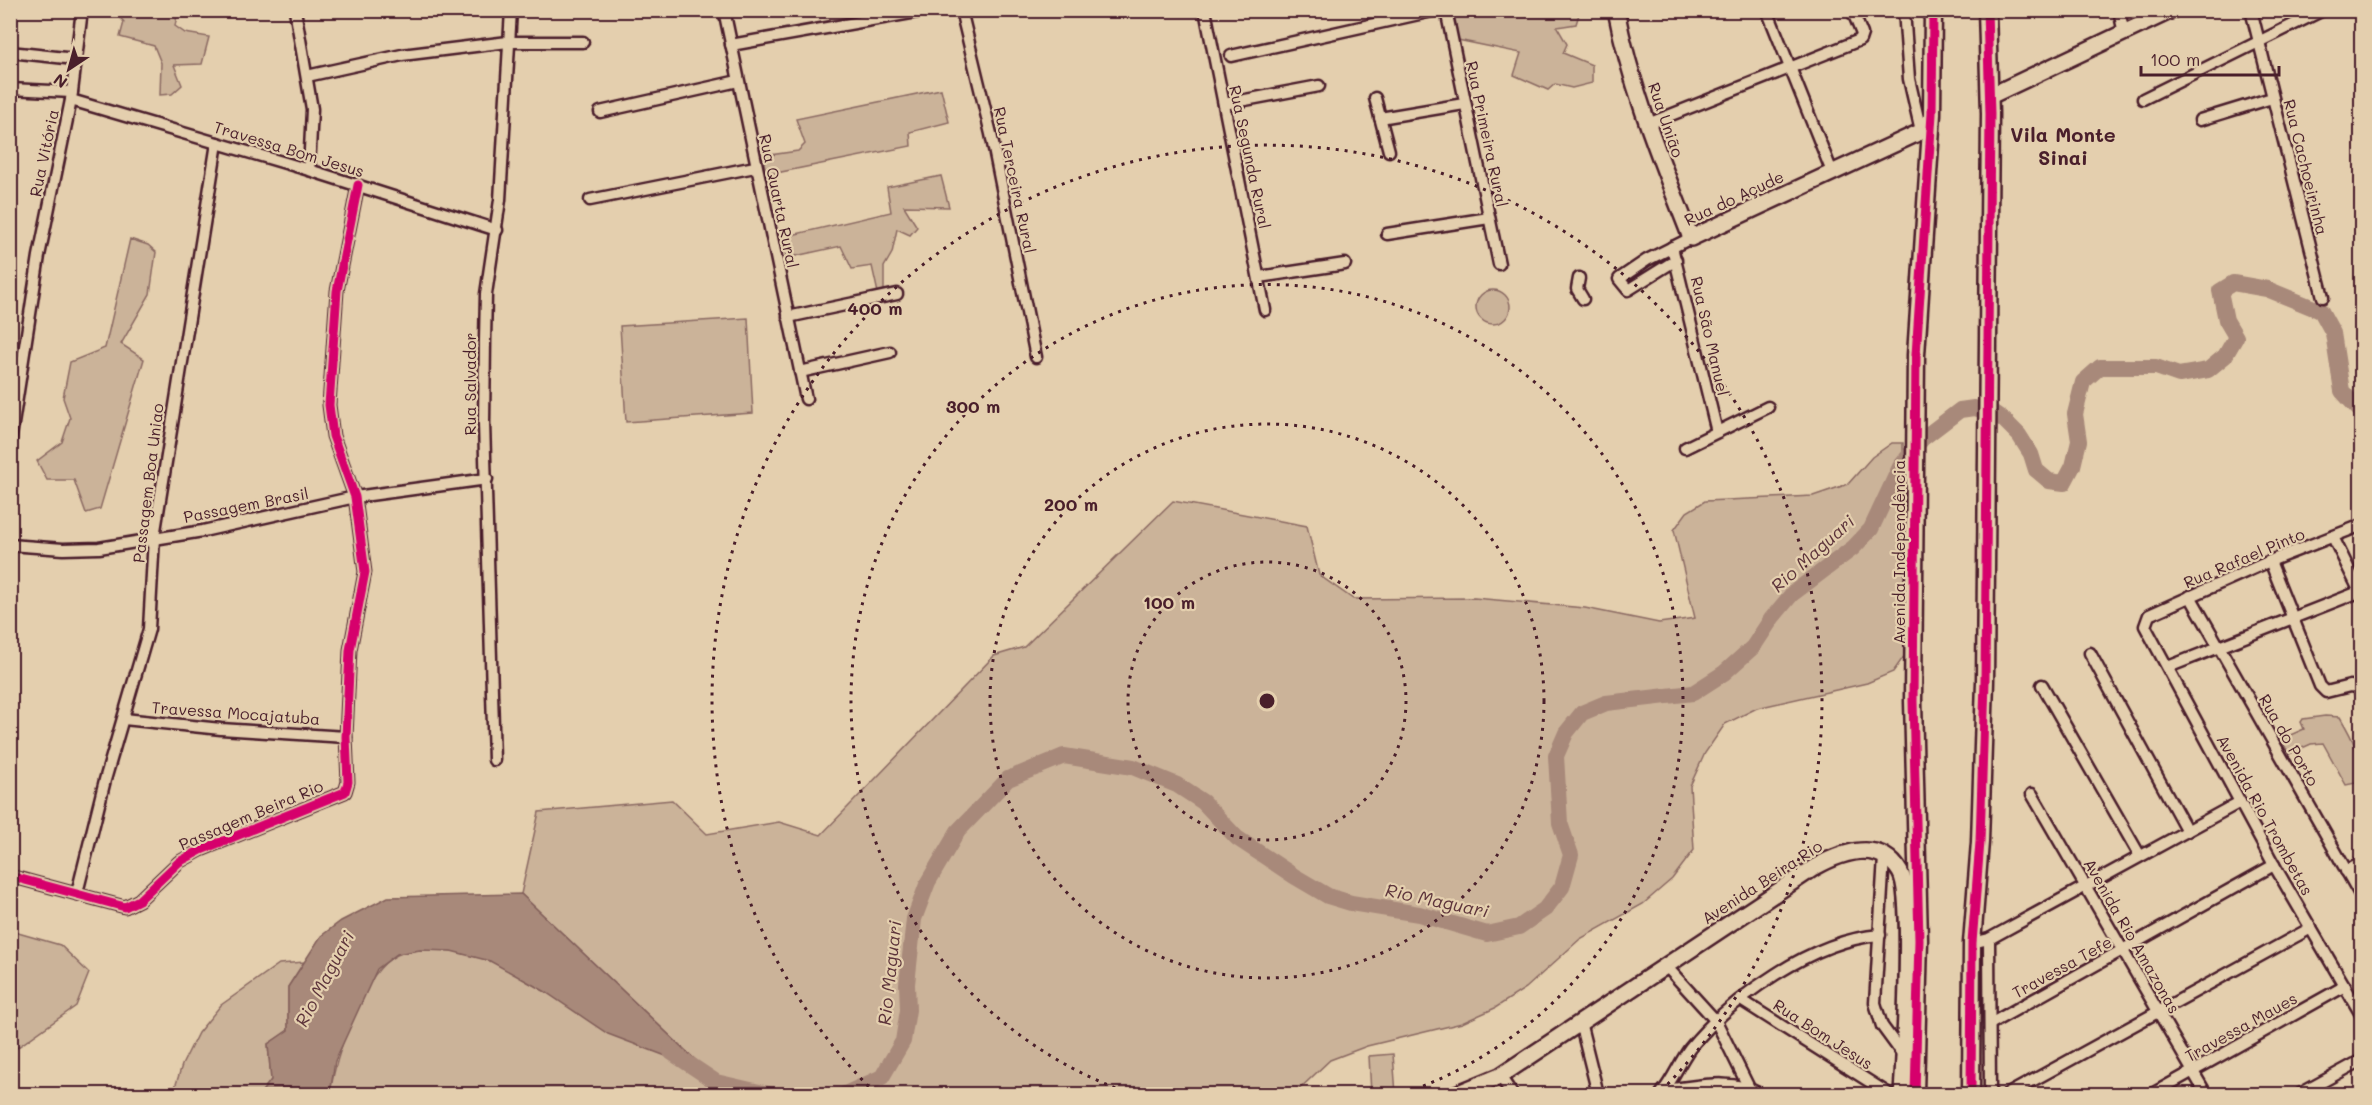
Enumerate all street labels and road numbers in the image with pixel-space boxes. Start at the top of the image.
street label: Rua Primeira Rural [1462,59,1513,209]
street label: Rua União [1644,80,1689,160]
street label: Rua Segunda Rural [1225,83,1276,231]
street label: Rua Cachoeirinha [2279,97,2333,237]
street label: Rua Terceira Rural [990,105,1041,255]
street label: Rua Vitória [24,107,63,198]
street label: Travessa Bom Jesus [211,116,367,181]
street label: Rua Quarta Rural [755,132,804,270]
street label: Rua do Açude [1681,165,1787,230]
street label: Rua São Manuel [1687,274,1734,398]
street label: Rua Salvador [459,332,480,436]
street label: Passagem Boa Uniao [127,402,168,564]
street label: Avenida Independência [1888,460,1909,644]
street label: Passagem Brasil [182,482,310,527]
street label: Rua Rafael Pinto [2180,523,2308,593]
street label: Rua do Porto [2255,690,2324,789]
street label: Travessa Mocajatuba [151,696,321,729]
street label: Avenida Rio Trombetas [2212,731,2318,899]
street label: Passagem Beira Rio [175,775,326,854]
street label: Avenida Beira Rio [1698,835,1826,928]
street label: Avenida Rio Amazonas [2079,855,2185,1017]
street label: Travessa Tefe [2008,931,2115,1003]
street label: Travessa Maues [2181,987,2301,1066]
street label: Rua Bom Jesus [1770,994,1877,1074]

